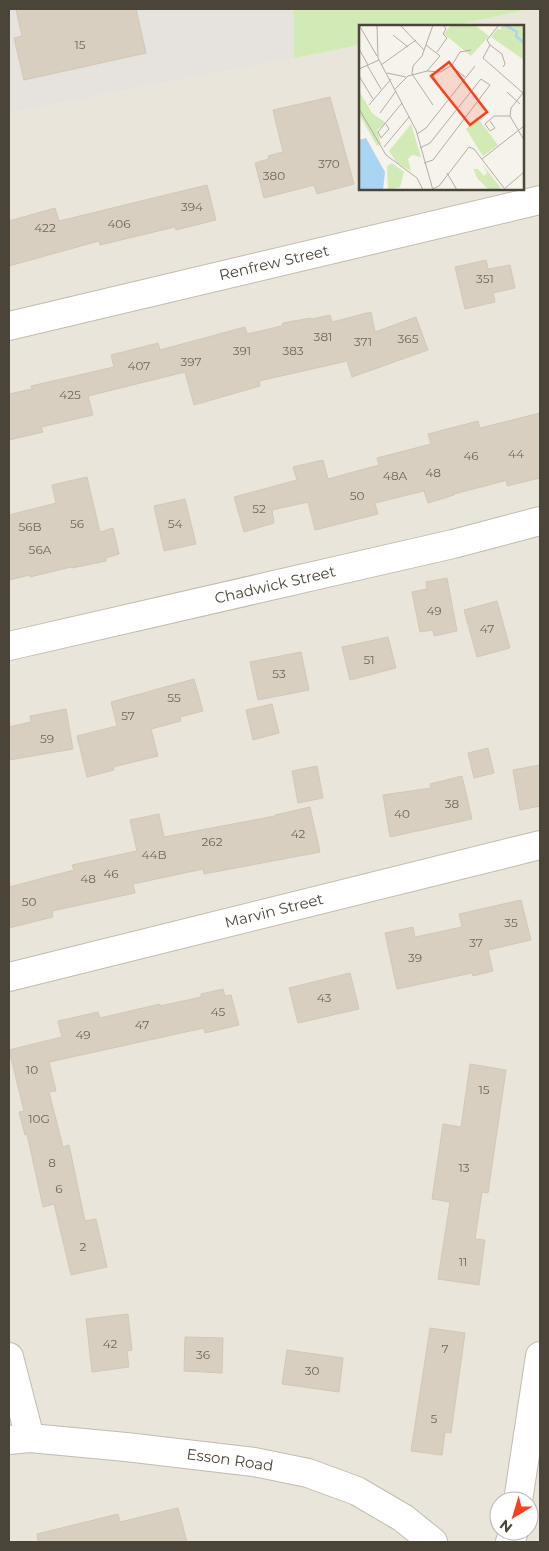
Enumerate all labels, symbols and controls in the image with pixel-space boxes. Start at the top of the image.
inset map [359,25,524,190]
house number: 15 [74,37,86,52]
house number: 370 [318,156,340,171]
house number: 380 [263,168,285,183]
house number: 394 [181,199,203,214]
house number: 406 [107,216,131,231]
house number: 422 [34,220,56,235]
street label: Renfrew Street [217,241,331,284]
house number: 351 [476,271,494,286]
house number: 381 [314,329,332,344]
house number: 365 [398,331,419,346]
house number: 371 [354,334,372,349]
house number: 391 [233,343,251,358]
house number: 383 [282,343,304,358]
house number: 397 [180,354,202,369]
house number: 407 [128,358,150,373]
house number: 425 [59,387,81,402]
house number: 44 [508,446,524,461]
house number: 46 [463,448,479,463]
house number: 48 [425,465,441,480]
house number: 48A [383,468,408,483]
house number: 50 [350,488,364,503]
house number: 52 [252,501,266,516]
house number: 56 [70,516,84,531]
house number: 54 [168,516,182,531]
house number: 56B [18,519,42,534]
house number: 56A [29,542,52,557]
street label: Chadwick Street [213,561,337,608]
house number: 49 [426,603,442,618]
house number: 47 [480,621,494,636]
house number: 51 [363,652,375,667]
house number: 53 [272,666,286,681]
house number: 55 [167,690,181,705]
house number: 57 [121,708,135,723]
house number: 59 [40,731,54,746]
house number: 38 [445,796,460,811]
house number: 40 [394,806,410,821]
house number: 42 [291,826,306,841]
house number: 262 [202,834,223,849]
house number: 44B [142,847,166,862]
house number: 46 [103,866,119,881]
house number: 48 [80,871,96,886]
street label: Marvin Street [223,889,325,932]
house number: 50 [22,894,36,909]
house number: 35 [504,915,518,930]
house number: 37 [469,935,483,950]
house number: 39 [408,950,422,965]
house number: 43 [317,990,331,1005]
house number: 45 [211,1004,226,1019]
house number: 47 [135,1017,149,1032]
house number: 49 [75,1027,91,1042]
house number: 10 [26,1062,38,1077]
house number: 15 [478,1082,490,1097]
house number: 10G [28,1111,50,1126]
house number: 8 [48,1155,56,1170]
house number: 13 [458,1160,470,1175]
house number: 6 [55,1181,63,1196]
house number: 2 [80,1239,87,1254]
house number: 11 [459,1254,467,1269]
house number: 42 [103,1336,118,1351]
house number: 7 [441,1341,449,1356]
house number: 36 [196,1347,210,1362]
house number: 30 [305,1363,319,1378]
house number: 5 [431,1411,438,1426]
street label: Esson Road [186,1444,275,1475]
north arrow [489,1491,539,1541]
text: N [496,1516,516,1537]

